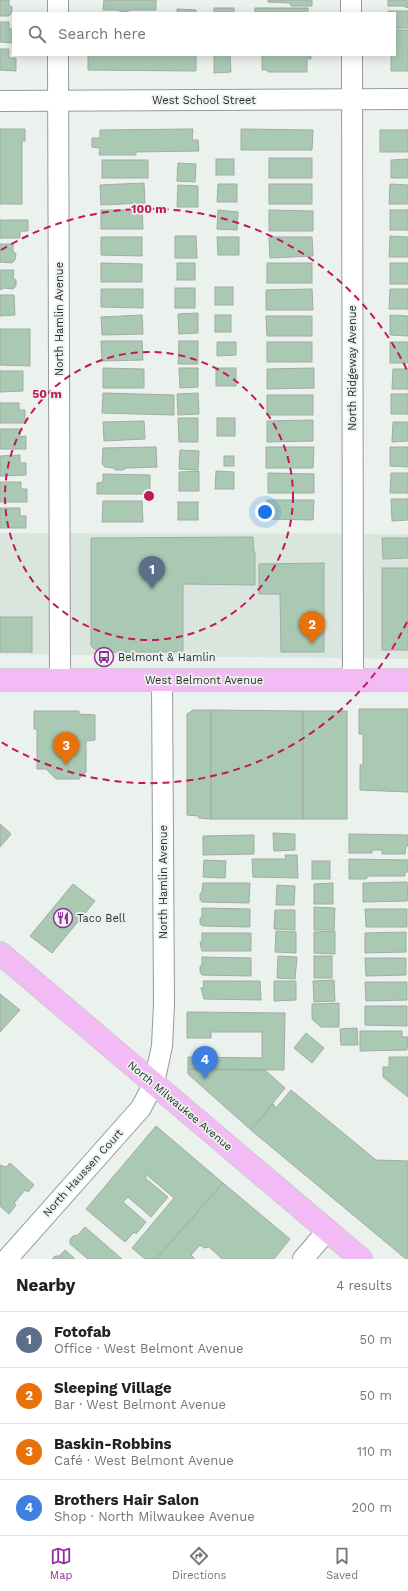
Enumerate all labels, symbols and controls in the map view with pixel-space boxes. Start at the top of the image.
search box [12,12,396,56]
icon: search [26,23,48,45]
text: Search here [58,25,146,43]
street label: West School Street [152,94,256,107]
text: 100 m [131,202,167,216]
street label: North Hamlin Avenue [53,262,66,376]
street label: North Ridgeway Avenue [346,305,359,431]
text: 50 m [32,387,62,401]
centre of rings [142,489,156,503]
your location [255,502,275,522]
pin: 1 [139,556,165,589]
pin: 2 [299,611,325,644]
bus stop icon: Belmont & Hamlin [93,646,115,668]
place label: Belmont & Hamlin [118,651,216,664]
street label: West Belmont Avenue [145,674,263,687]
pin: 3 [53,732,79,765]
street label: North Hamlin Avenue [157,825,170,939]
restaurant icon: Taco Bell [52,907,74,929]
place label: Taco Bell [77,912,126,925]
pin: 4 [192,1046,218,1079]
street label: North Milwaukee Avenue [125,1058,235,1154]
street label: North Haussen Court [40,1126,126,1219]
text: Nearby [16,1275,75,1295]
text: 4 results [336,1278,392,1293]
text: Fotofab [54,1323,111,1341]
text: 1 [26,1332,32,1347]
text: 50 m [360,1332,392,1347]
text: Office · West Belmont Avenue [54,1341,243,1356]
text: Sleeping Village [54,1379,172,1397]
text: 2 [25,1388,33,1403]
text: 50 m [360,1388,392,1403]
text: Bar · West Belmont Avenue [54,1397,226,1412]
text: Baskin-Robbins [54,1435,172,1453]
text: 3 [25,1444,33,1459]
text: 110 m [357,1444,392,1459]
text: Café · West Belmont Avenue [54,1453,234,1468]
text: Brothers Hair Salon [54,1491,199,1509]
text: 4 [25,1500,33,1515]
text: 200 m [351,1500,392,1515]
text: Shop · North Milwaukee Avenue [54,1509,255,1524]
tab: Map [50,1545,72,1582]
tab: Directions [172,1545,226,1582]
tab: Saved [326,1545,358,1582]

